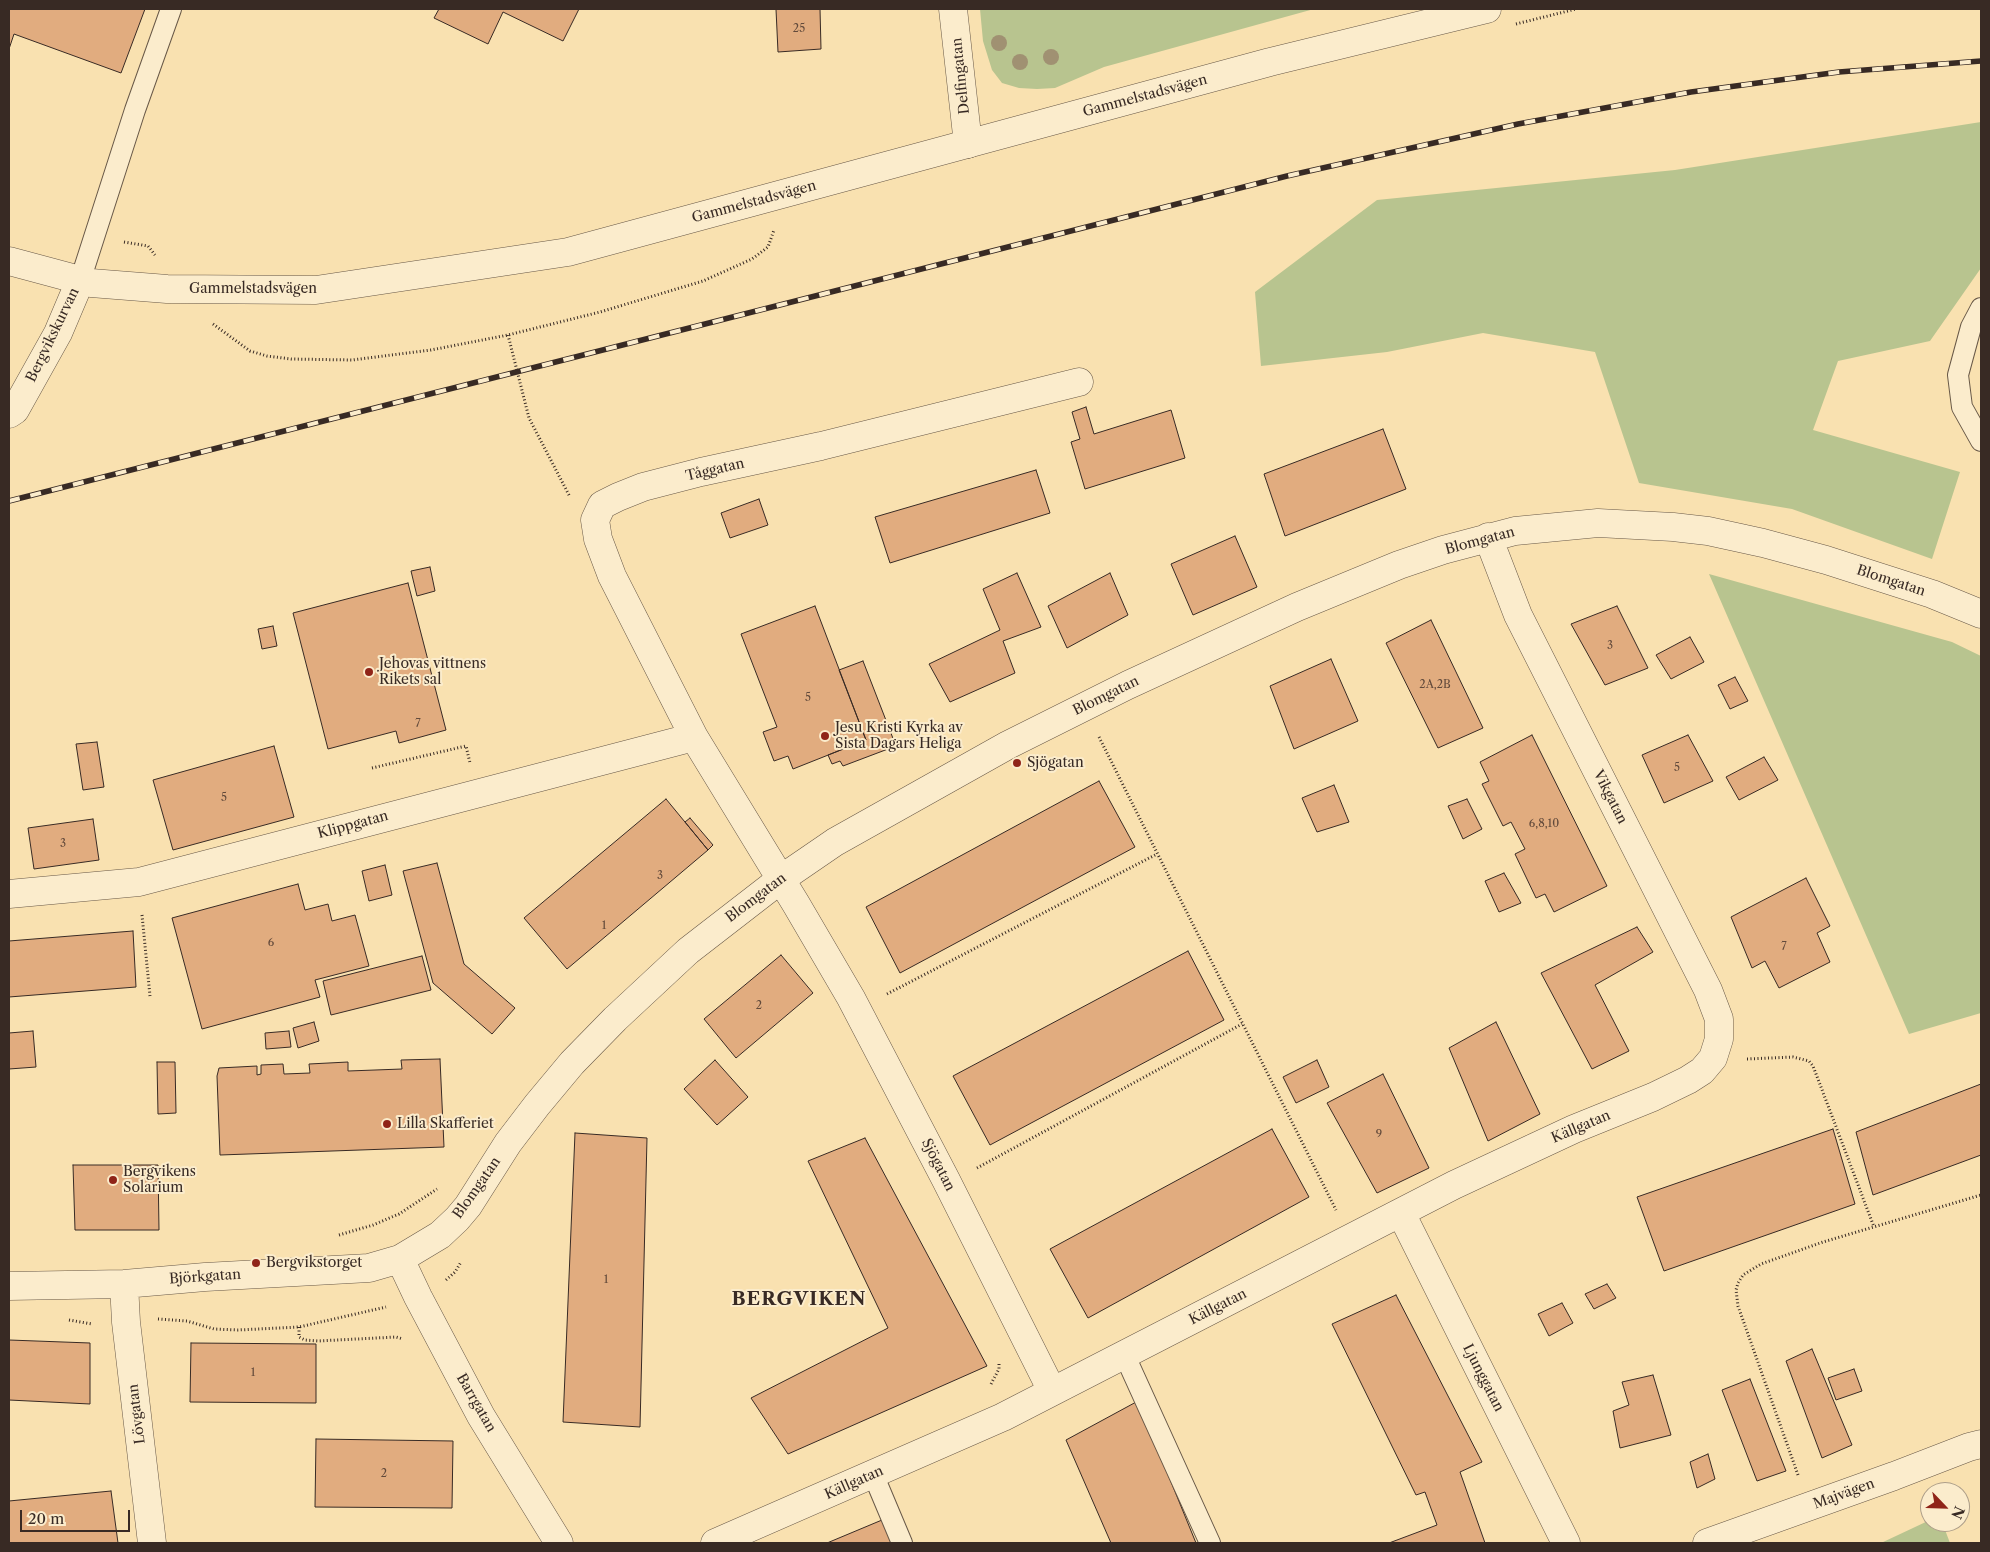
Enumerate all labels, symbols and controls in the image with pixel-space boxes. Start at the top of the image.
house number: 25 [793,22,805,36]
street label: Delfingatan [949,37,973,115]
street label: Gammelstadsvägen [1081,71,1209,121]
street label: Gammelstadsvägen [690,177,818,227]
street label: Gammelstadsvägen [189,281,317,297]
street label: Bergvikskurvan [23,285,83,385]
street label: Tåggatan [684,455,746,485]
street label: Blomgatan [1443,524,1517,558]
street label: Blomgatan [1855,562,1927,600]
house number: 3 [1607,639,1613,653]
place label: Jehovas vittnens Rikets sal [379,656,486,689]
marker: Jehovas vittnens Rikets sal [363,666,375,678]
street label: Blomgatan [1070,673,1142,719]
house number: 2A,2B [1419,678,1451,692]
house number: 5 [805,691,811,705]
house number: 7 [415,717,421,731]
place label: Jesu Kristi Kyrka av Sista Dagars Heliga [835,720,963,752]
marker: Jesu Kristi Kyrka av Sista Dagars Heliga [819,730,831,742]
place label: Sjögatan [1027,755,1084,771]
marker: Sjögatan [1011,757,1023,769]
house number: 5 [1674,761,1680,775]
street label: Vikgatan [1589,767,1631,827]
house number: 5 [221,791,227,805]
street label: Klippgatan [316,808,390,842]
house number: 6,8,10 [1529,817,1559,831]
house number: 3 [60,837,66,851]
house number: 3 [657,869,663,883]
street label: Blomgatan [722,870,790,926]
house number: 1 [602,919,606,933]
house number: 6 [268,936,274,950]
house number: 7 [1781,940,1787,954]
house number: 2 [756,999,762,1013]
street label: Källgatan [1549,1107,1613,1147]
place label: Lilla Skafferiet [397,1116,494,1132]
marker: Lilla Skafferiet [381,1118,393,1130]
house number: 9 [1376,1128,1382,1142]
street label: Sjögatan [918,1136,958,1194]
street label: Blomgatan [450,1154,504,1222]
place label: Bergvikens Solarium [123,1164,196,1196]
marker: Bergvikens Solarium [107,1174,119,1186]
place label: Bergvikstorget [266,1255,362,1271]
marker: Bergvikstorget [250,1257,262,1269]
street label: Björkgatan [169,1266,241,1288]
house number: 1 [604,1273,608,1287]
street label: Källgatan [1186,1285,1250,1329]
district label: BERGVIKEN [730,1289,868,1311]
street label: Ljunggatan [1459,1341,1507,1415]
house number: 1 [251,1366,255,1380]
street label: Barrgatan [453,1371,499,1435]
street label: Lövgatan [125,1383,149,1445]
street label: Källgatan [822,1463,886,1503]
house number: 2 [381,1467,387,1481]
street label: Majvägen [1811,1475,1877,1513]
north arrow [1920,1482,1970,1532]
scale bar [22,1500,132,1532]
text: N [1947,1503,1968,1522]
text: 20 m [28,1509,64,1528]

